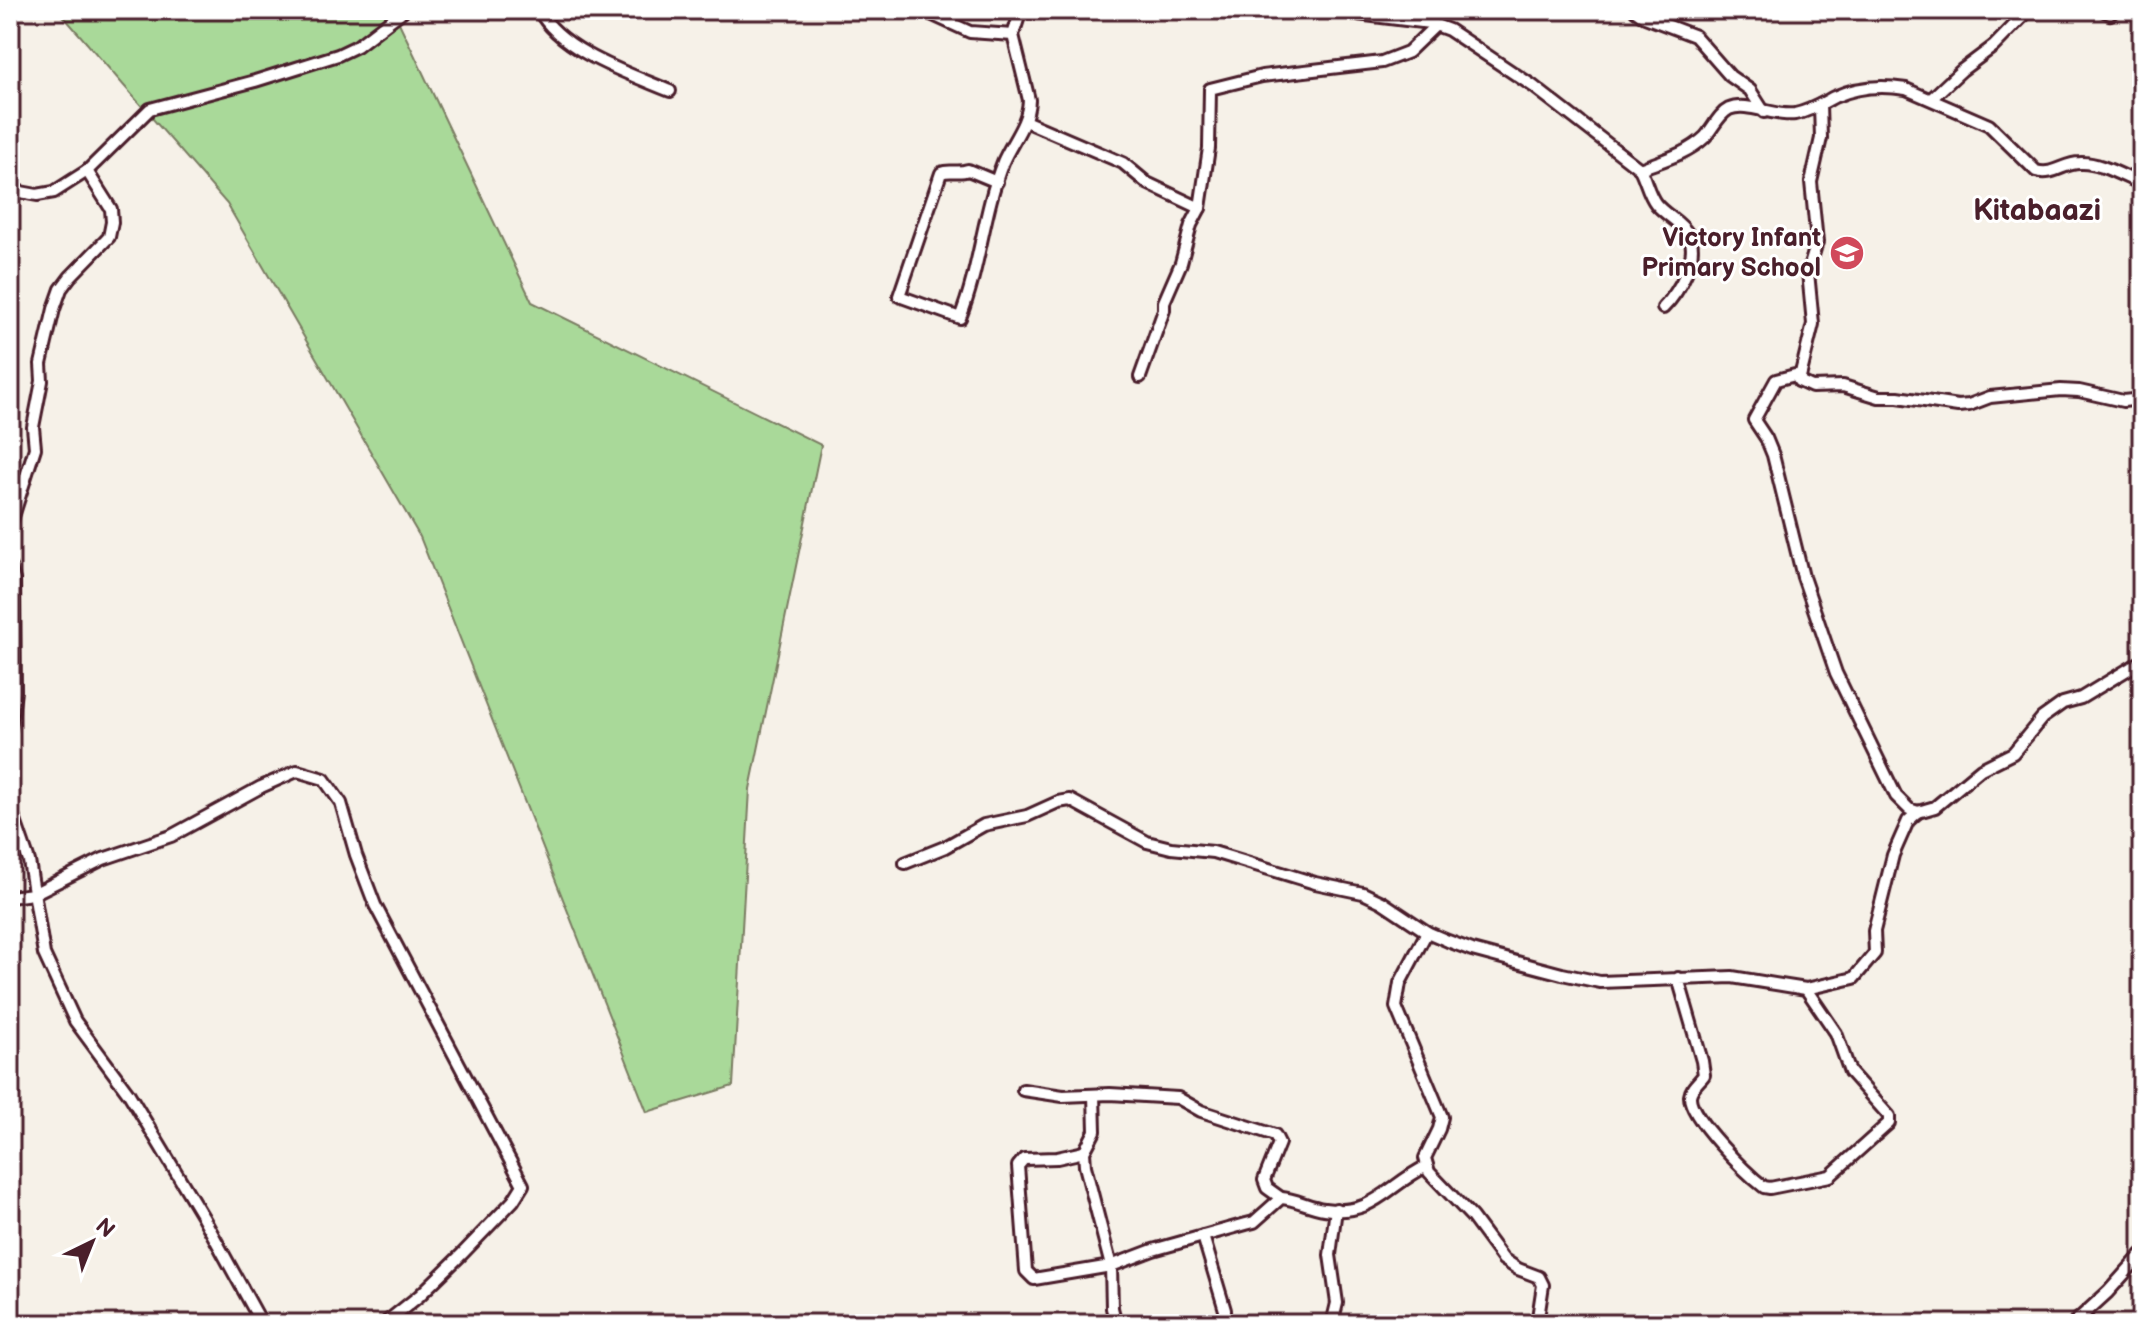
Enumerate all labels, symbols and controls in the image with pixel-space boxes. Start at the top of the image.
district label: Kitabaazi [1973,193,2101,229]
place label: Victory Infant Primary School [1641,223,1821,284]
school or university icon: Victory Infant Primary School [1828,234,1866,272]
north arrow [52,1202,132,1282]
text: N [89,1213,120,1244]

